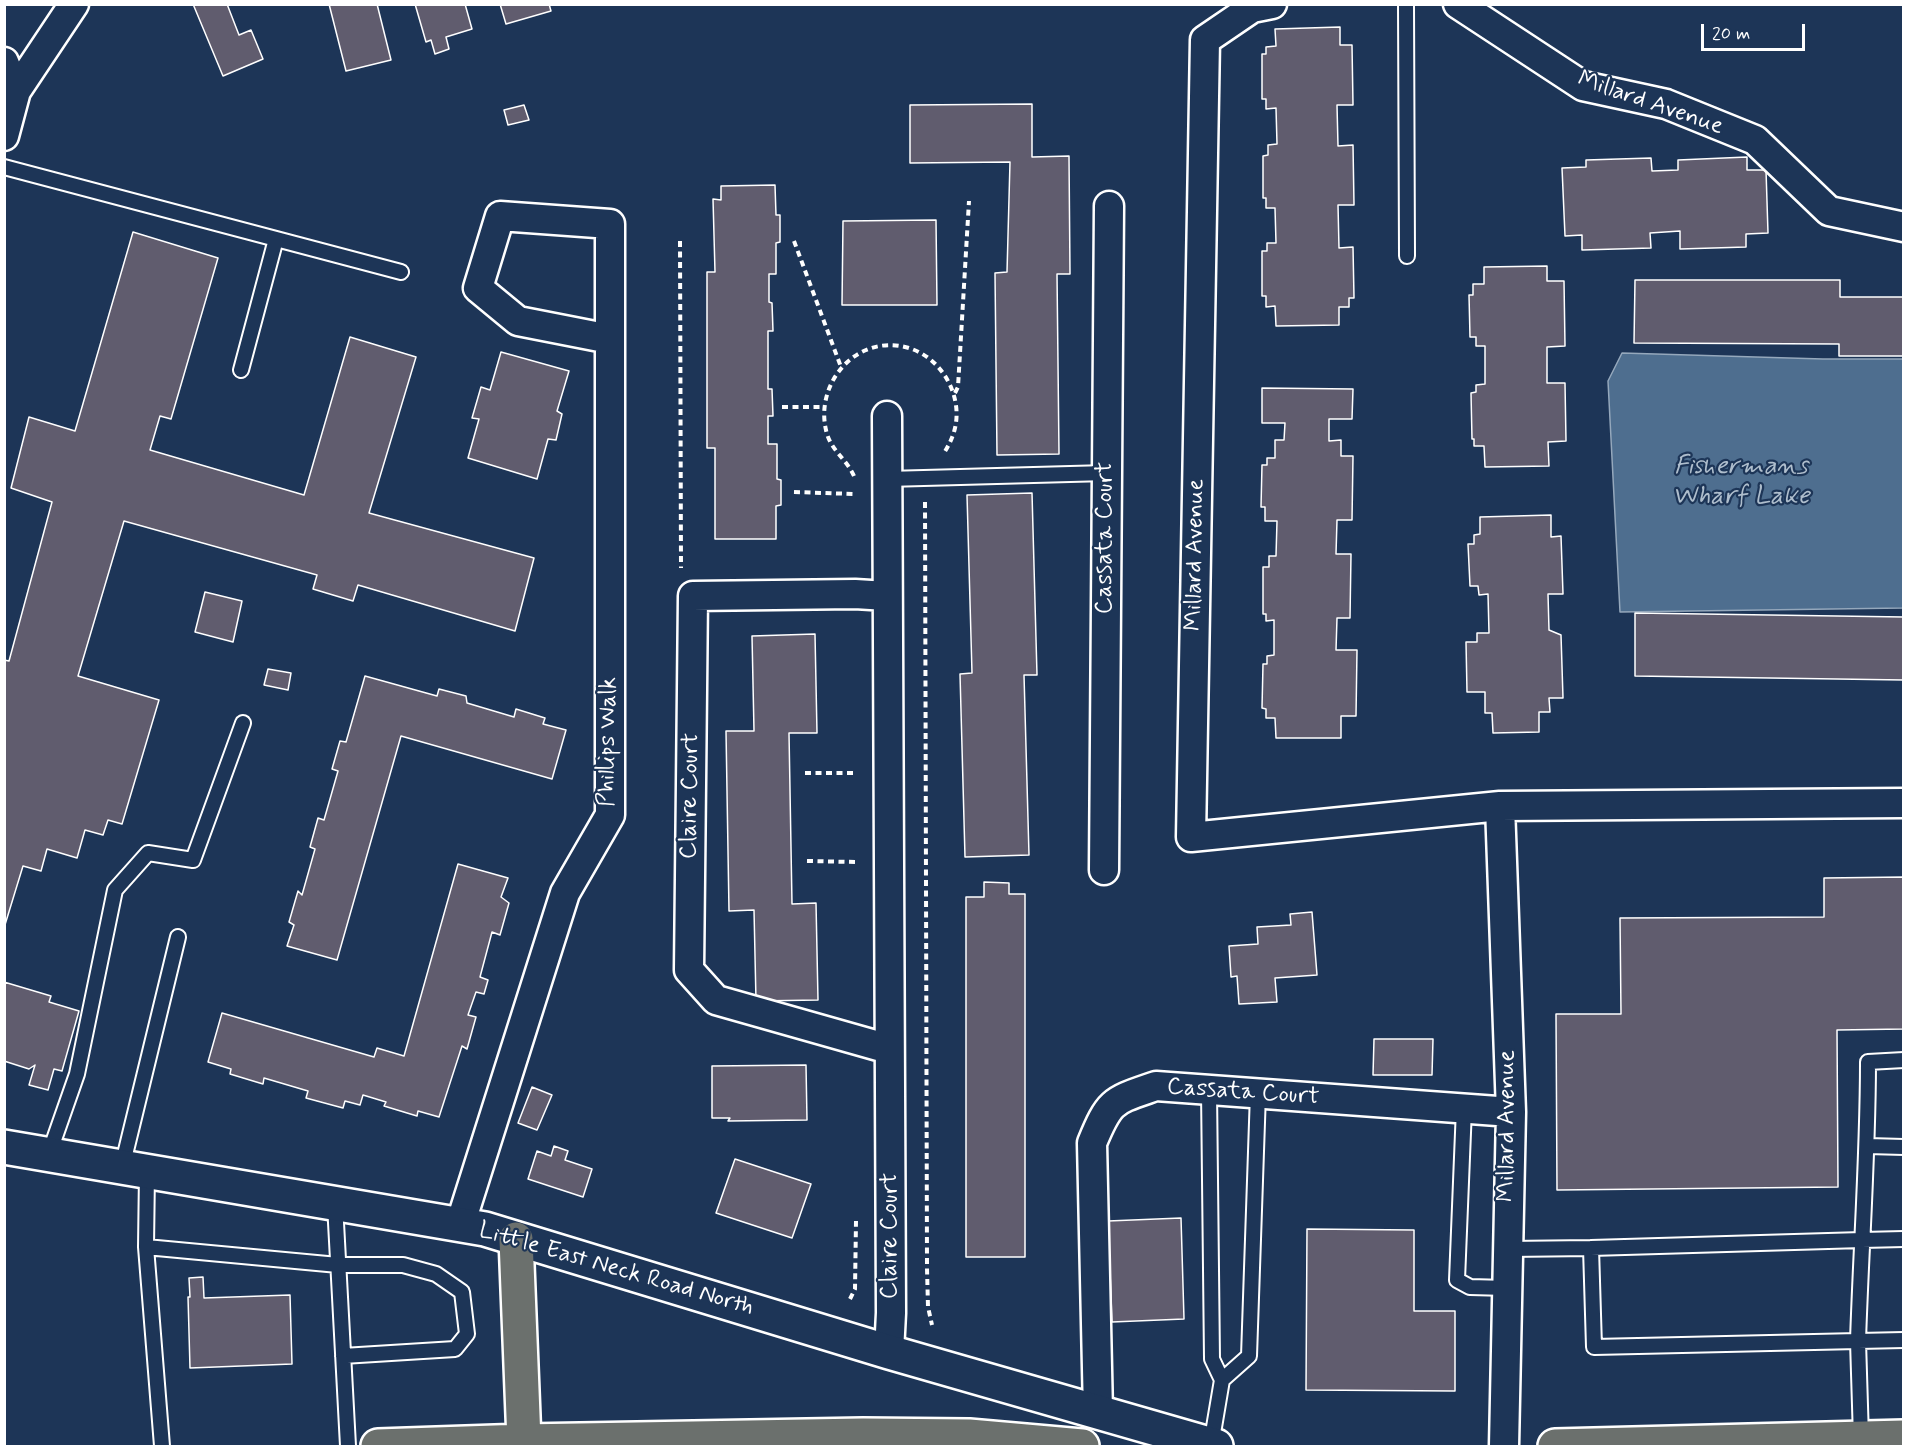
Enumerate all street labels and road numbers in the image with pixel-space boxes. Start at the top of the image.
street label: Millard Avenue [1573,66,1727,142]
street label: Cassata Court [1092,462,1120,614]
street label: Millard Avenue [1180,479,1212,631]
street label: Phillips Walk [593,677,625,807]
street label: Claire Court [675,733,707,859]
street label: Millard Avenue [1494,1050,1522,1202]
street label: Cassata Court [1166,1073,1320,1113]
street label: Claire Court [877,1173,905,1299]
street label: Little East Neck Road North [475,1217,757,1323]

